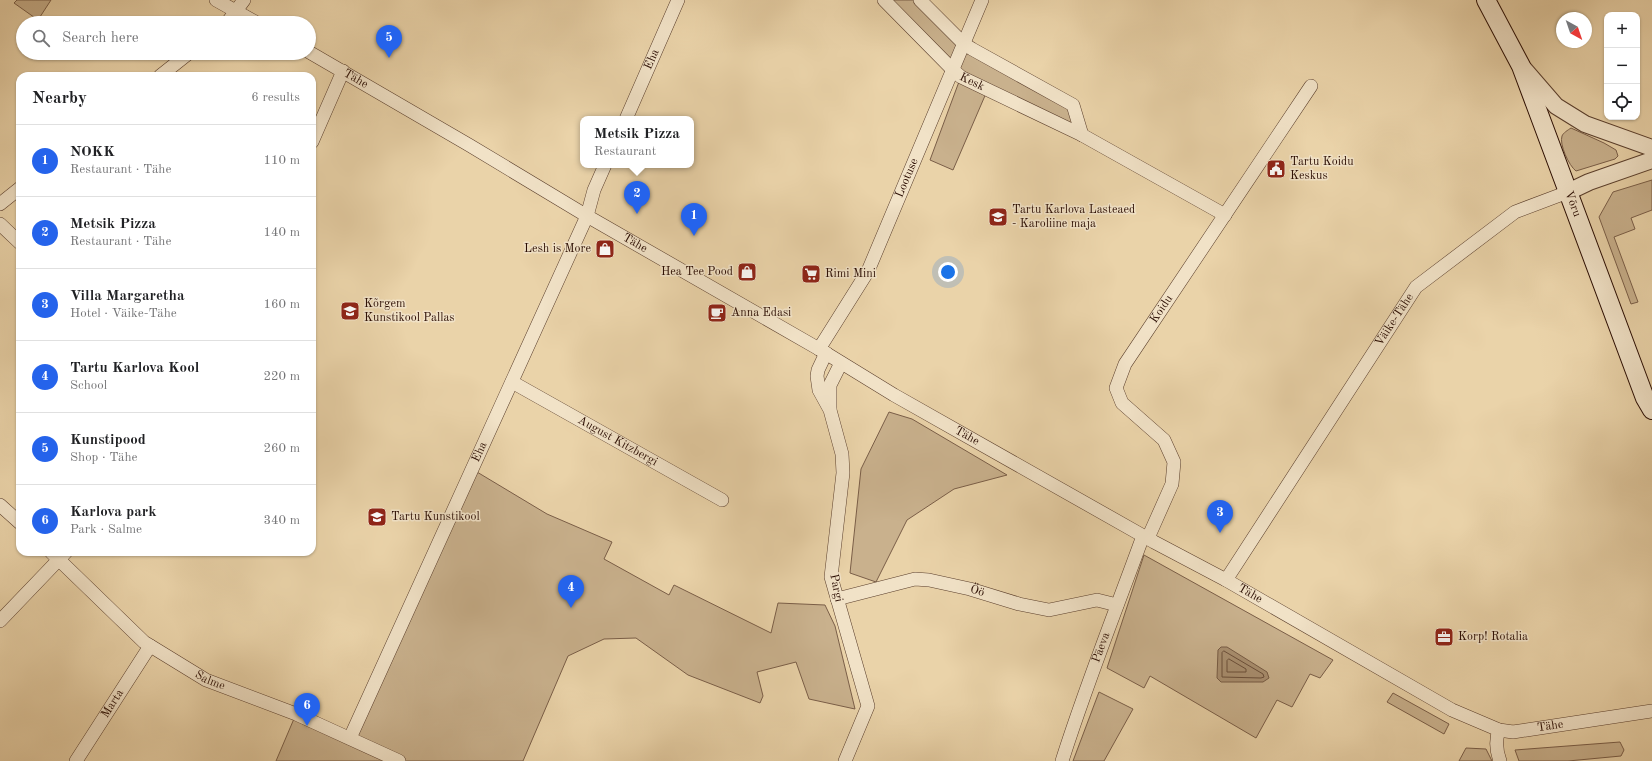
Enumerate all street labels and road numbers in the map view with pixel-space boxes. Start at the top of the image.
street label: Eha [642,47,662,71]
street label: Tähe [341,67,370,91]
street label: Kesk [958,71,986,93]
street label: Lootuse [894,156,921,199]
street label: Võru [1562,189,1583,219]
street label: Tähe [621,232,650,255]
street label: Väike-Tähe [1373,291,1416,348]
street label: Koidu [1148,293,1176,325]
street label: August Kitzbergi [576,414,659,468]
street label: Tähe [953,425,982,448]
street label: Eha [470,440,490,464]
street label: Pargi [827,573,845,603]
street label: Öö [969,580,986,599]
street label: Tähe [1236,582,1265,606]
street label: Päeva [1090,631,1113,664]
street label: Salme [193,669,227,693]
street label: Marta [99,687,126,720]
street label: Tähe [1537,718,1565,734]

